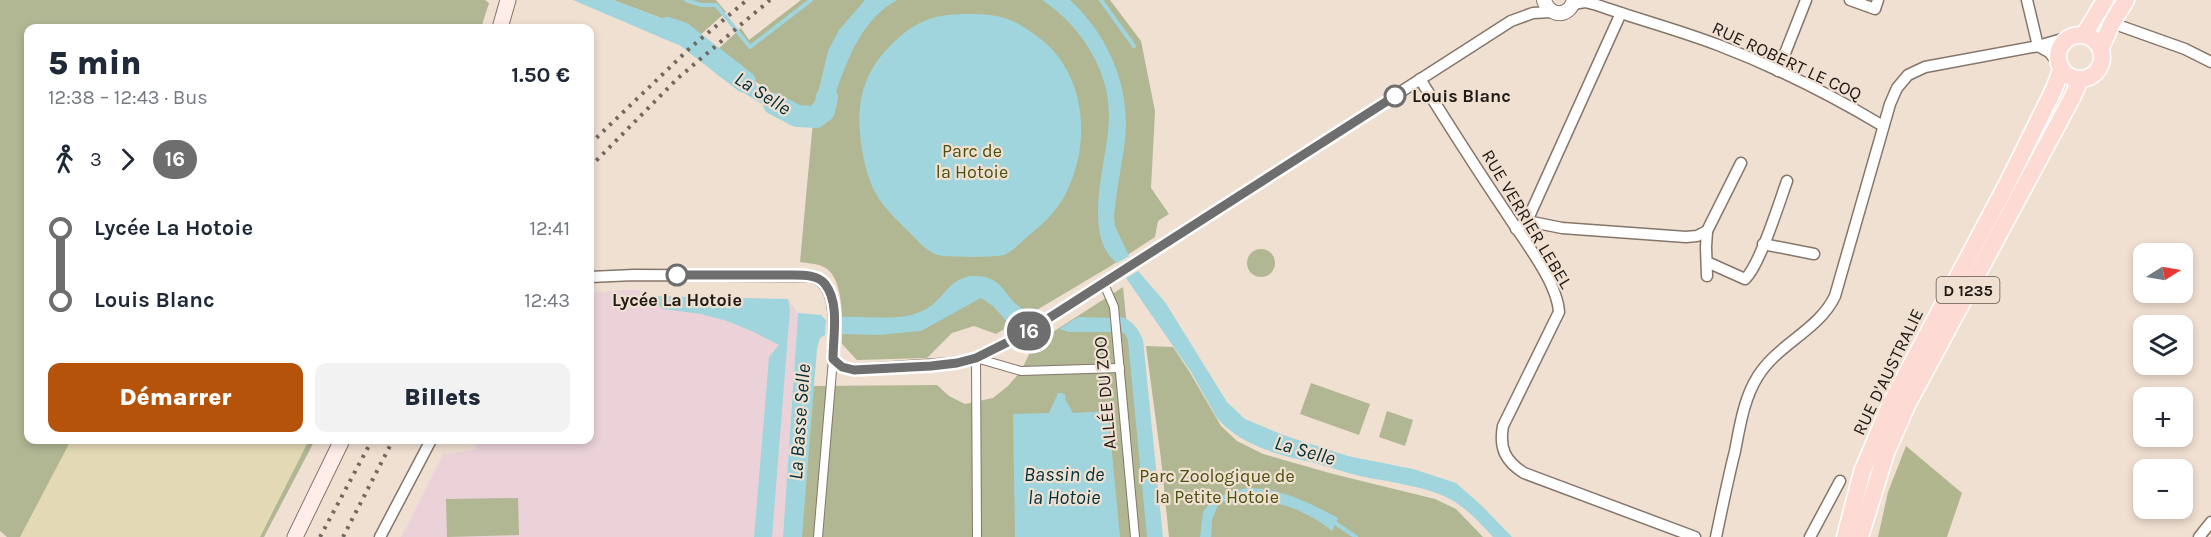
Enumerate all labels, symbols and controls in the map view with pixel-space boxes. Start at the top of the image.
street label: RUE ROBERT LE COQ [1709,17,1865,105]
text: 5 min [48,44,142,82]
text: 1.50 € [511,62,570,88]
water label: La Selle [730,67,795,120]
marker: Louis Blanc [1384,85,1406,107]
place label: Louis Blanc [1412,85,1511,107]
text: 12:38 – 12:43 · Bus [48,86,208,109]
park label: Parc de la Hotoie [936,140,1008,183]
icon: walk [48,143,81,176]
icon: forward [111,143,144,176]
street label: RUE VERRIER LEBEL [1477,146,1577,293]
text: 16 [165,147,185,171]
text: 3 [90,148,102,171]
text: Lycée La Hotoie [94,215,253,241]
text: 12:41 [529,217,570,240]
north arrow [2133,243,2193,303]
map controls [2133,243,2193,519]
marker: Lycée La Hotoie [666,264,688,286]
road number: D 1235 [1936,277,2000,303]
text: Louis Blanc [94,287,215,313]
text: 12:43 [524,289,570,312]
place label: Lycée La Hotoie [612,289,742,311]
street label: RUE D'AUSTRALIE [1848,305,1928,439]
line badge: 16 [1002,312,1056,350]
button: layers [2133,315,2193,375]
text: 16 [1019,319,1039,343]
street label: ALLÉE DU ZOO [1088,336,1121,451]
button: Démarrer [48,363,303,432]
button: Billets [315,363,570,432]
water label: La Basse Selle [784,363,815,481]
button: + [2133,387,2193,447]
water label: La Selle [1272,431,1338,470]
button: − [2133,459,2193,519]
water label: Bassin de la Hotoie [1024,463,1104,509]
park label: Parc Zoologique de la Petite Hotoie [1139,465,1295,508]

